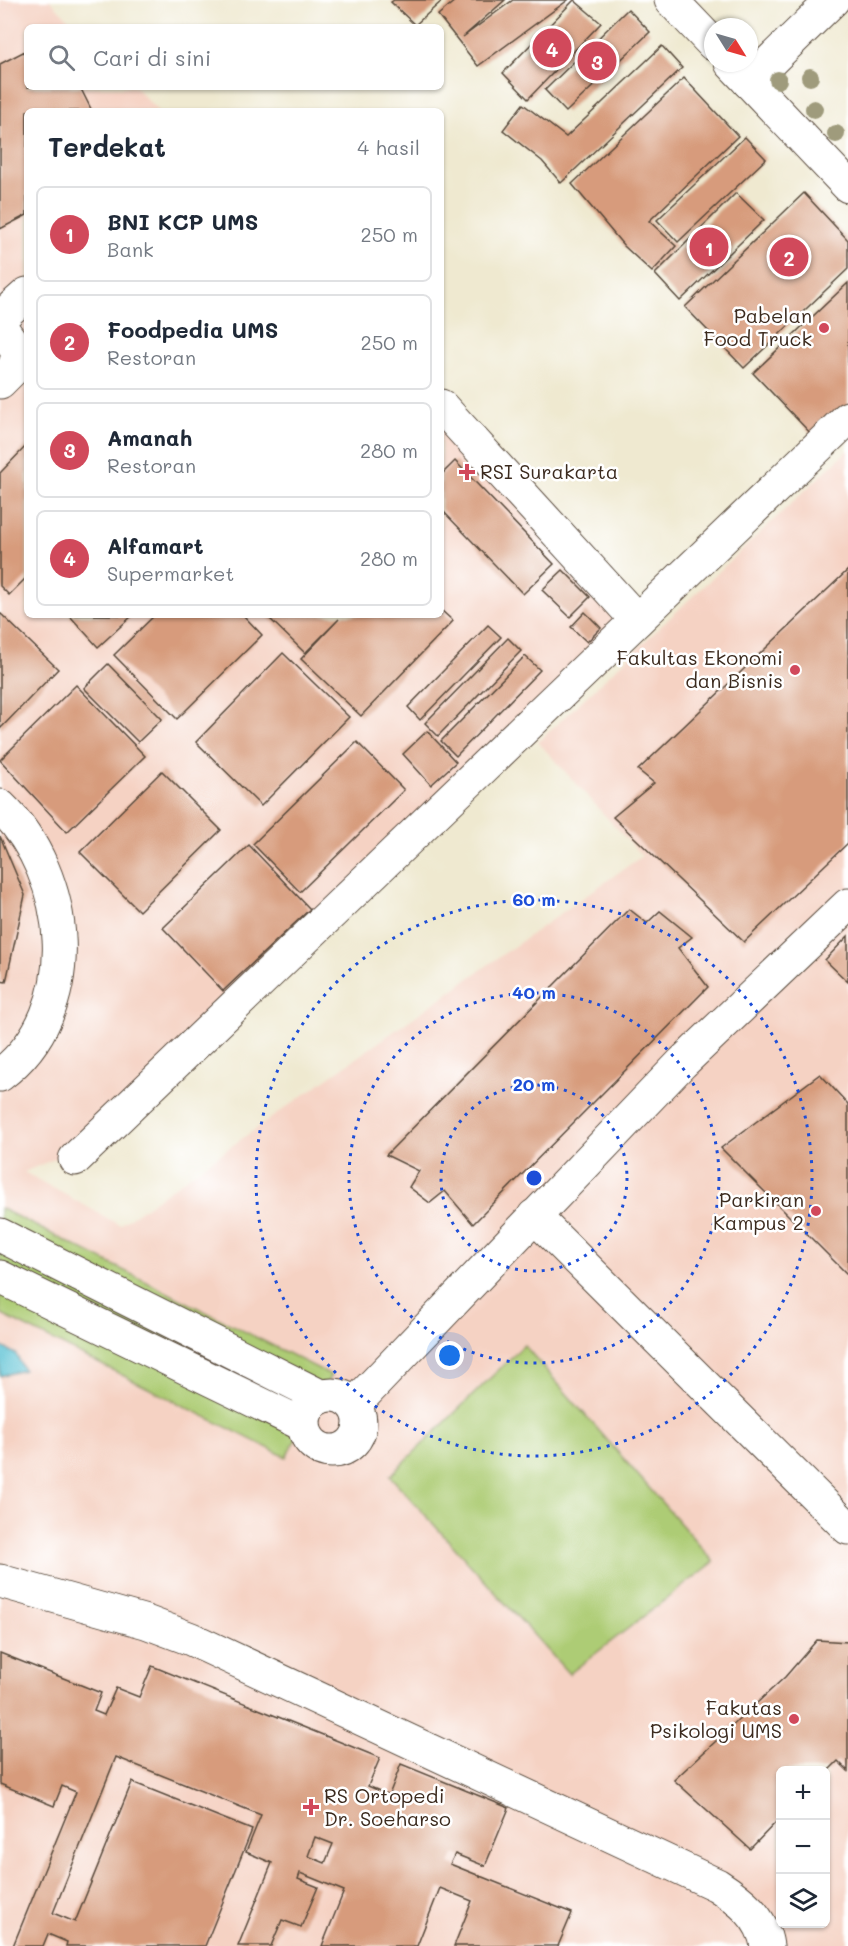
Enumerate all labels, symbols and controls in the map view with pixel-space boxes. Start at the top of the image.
north arrow [704,18,758,72]
search box [24,24,444,90]
pin: 4 [532,26,572,70]
pin: 3 [578,38,616,84]
icon: search [45,41,78,74]
text: Cari di sini [93,43,211,72]
text: Terdekat [48,130,166,164]
text: 4 hasil [357,134,420,160]
text: BNI KCP UMS [107,207,258,236]
text: 1 [65,221,74,247]
text: 250 m [361,221,418,247]
pin: 1 [690,224,728,270]
pin: 2 [770,234,808,280]
text: Bank [107,236,154,262]
place label: Pabelan Food Truck [704,302,812,351]
text: Foodpedia UMS [107,315,279,344]
marker: Pabelan Food Truck [817,321,831,335]
text: 2 [64,329,75,355]
text: 250 m [361,329,418,355]
text: Restoran [107,344,196,370]
text: Amanah [107,423,192,452]
text: 3 [64,437,76,463]
text: 280 m [360,437,418,463]
text: Restoran [107,452,196,478]
place label: RSI Surakarta [480,458,618,484]
marker: RSI Surakarta [458,463,476,481]
text: Alfamart [107,531,203,560]
text: 4 [63,545,76,571]
text: 280 m [360,545,418,571]
text: Supermarket [107,560,234,586]
place label: Fakultas Ekonomi dan Bisnis [616,644,783,693]
marker: Fakultas Ekonomi dan Bisnis [788,663,802,677]
text: 60 m [512,887,556,911]
text: 40 m [512,980,556,1004]
text: 20 m [513,1072,555,1096]
centre of rings [524,1168,544,1188]
place label: Parkiran Kampus 2 [713,1186,804,1235]
marker: Parkiran Kampus 2 [809,1204,823,1218]
your location [435,1341,464,1370]
place label: Fakutas Psikologi UMS [650,1694,782,1743]
marker: Fakutas Psikologi UMS [787,1712,801,1726]
map controls [776,1766,830,1928]
button: + [776,1766,830,1820]
place label: RS Ortopedi Dr. Soeharso [324,1782,451,1831]
marker: RS Ortopedi Dr. Soeharso [302,1798,320,1816]
button: − [776,1820,830,1874]
button: layers [776,1874,830,1928]

